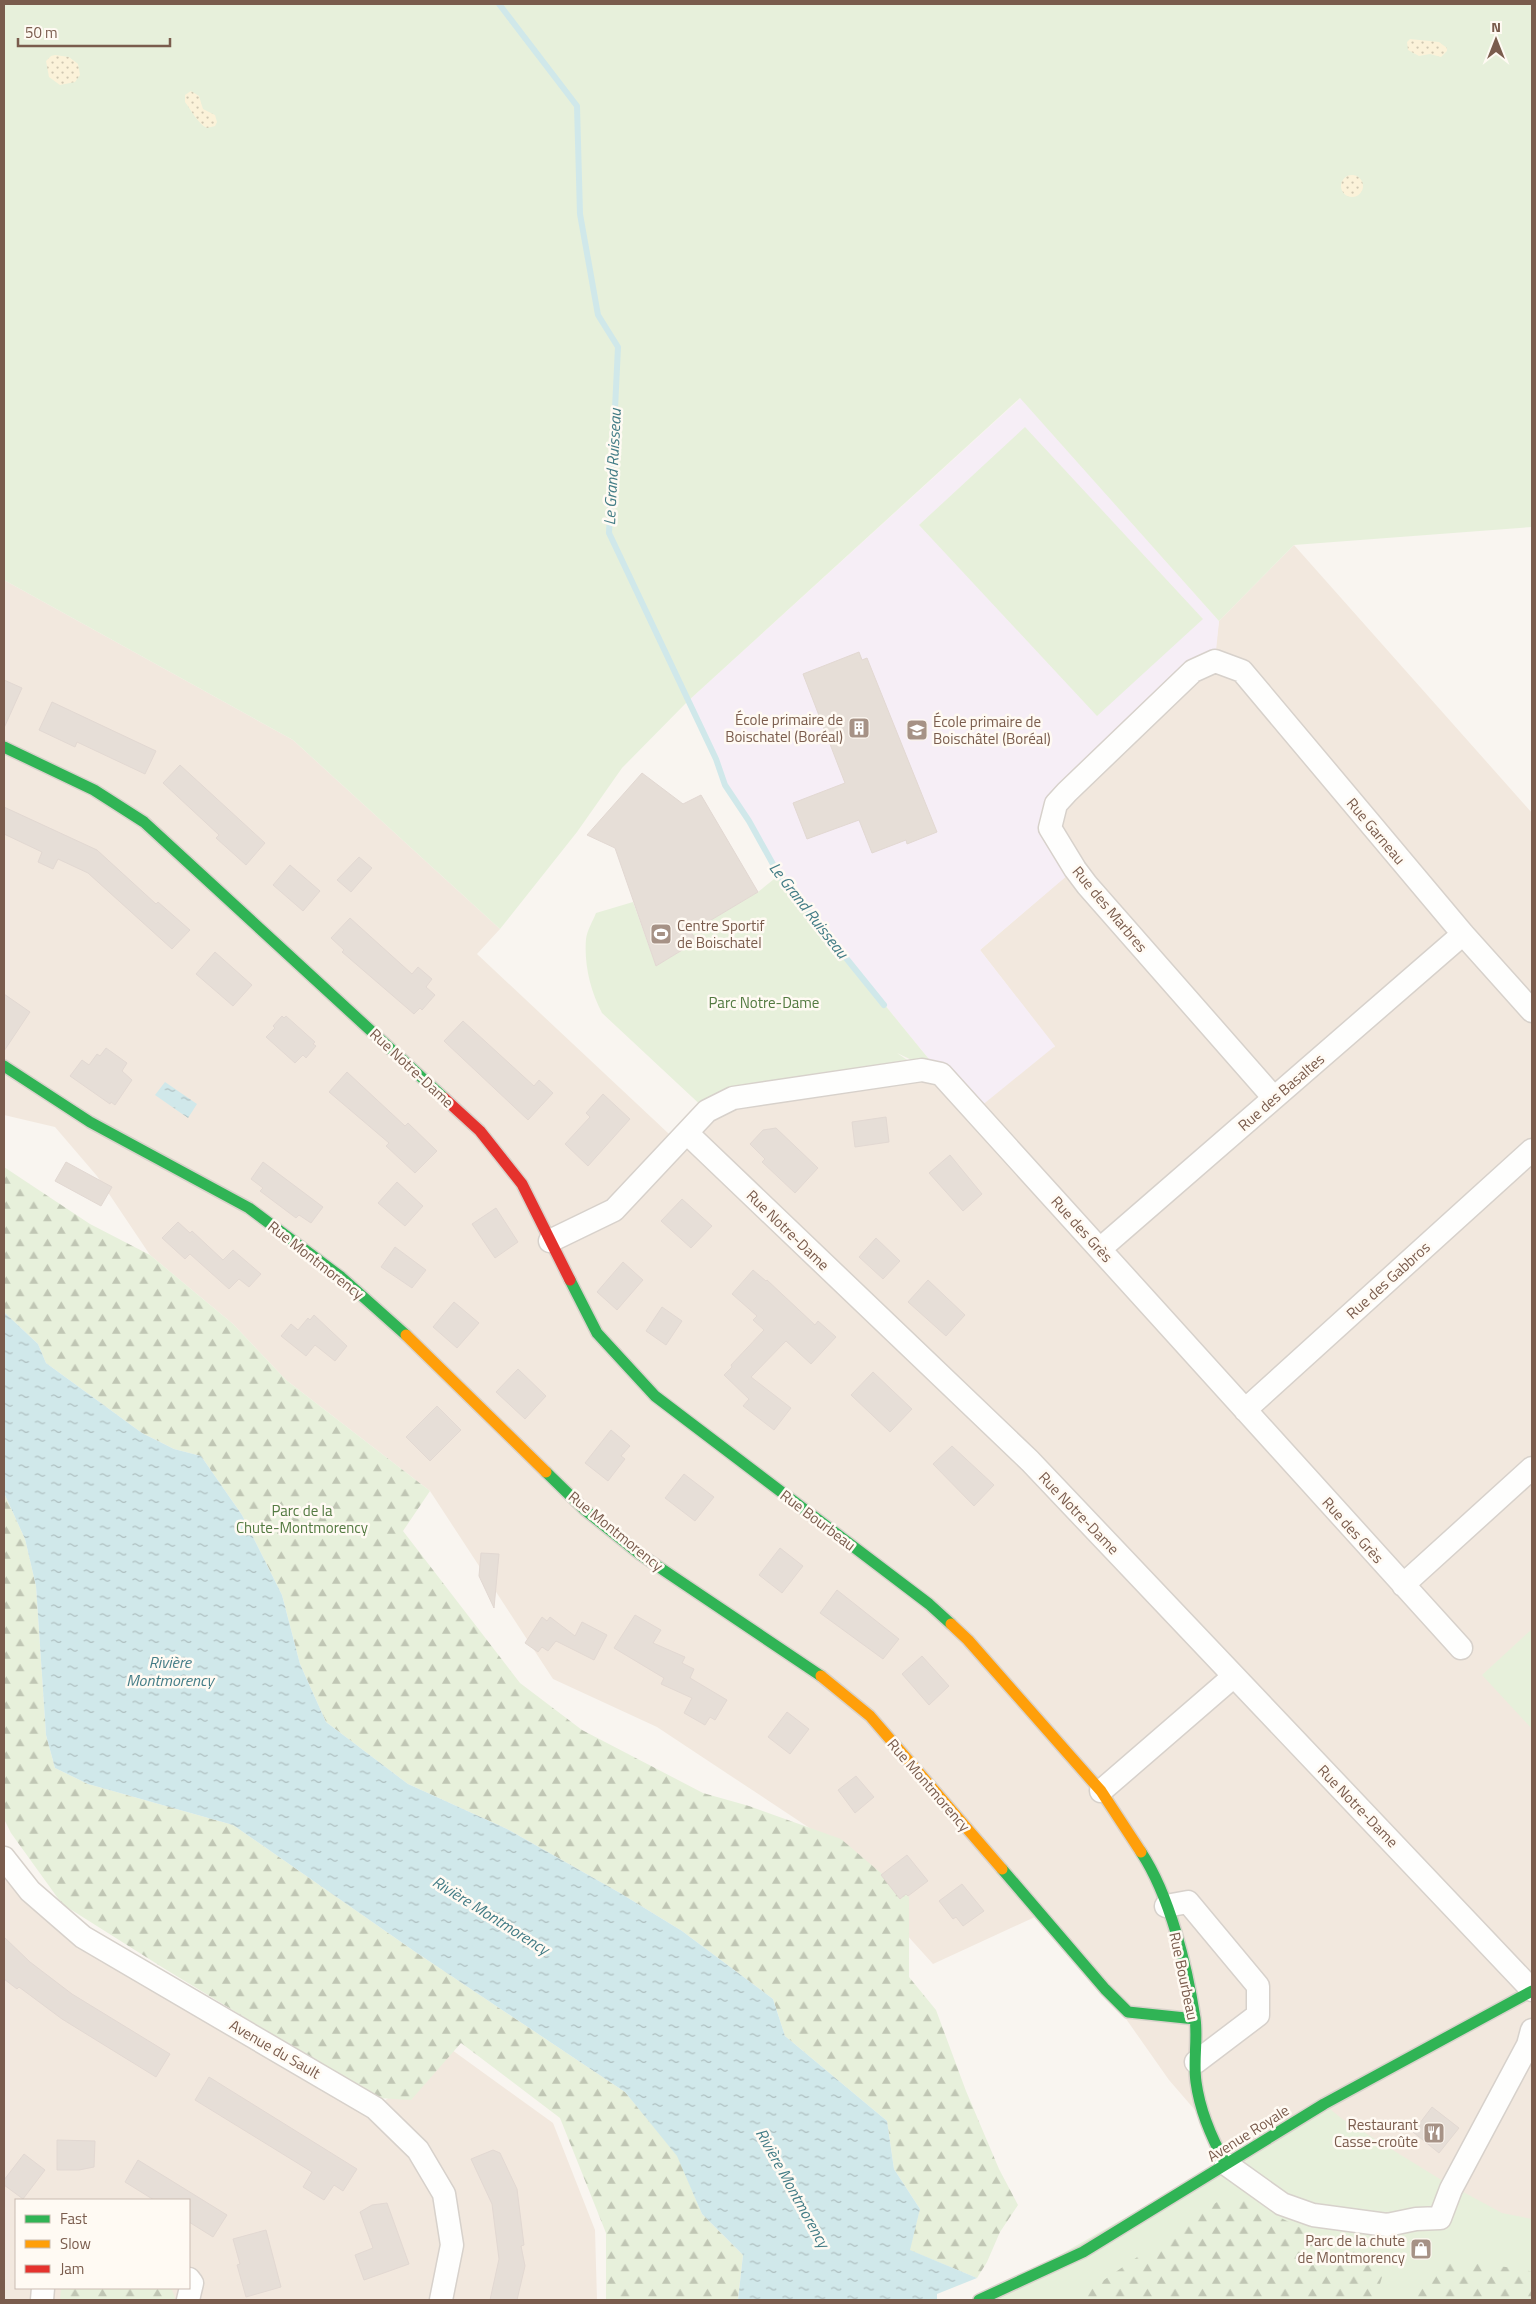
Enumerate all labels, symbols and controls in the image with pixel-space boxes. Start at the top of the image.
scale bar [18,15,170,47]
north arrow [1471,15,1521,65]
text: N [1491,16,1501,37]
text: 50 m [25,21,58,44]
water label: Le Grand Ruisseau [597,407,627,526]
place label: École primaire de Boischatel (Boréal) [725,708,843,748]
place label: École primaire de Boischâtel (Boréal) [933,710,1051,750]
building icon: École primaire de Boischatel (Boréal) [847,716,871,740]
school or university icon: École primaire de Boischâtel (Boréal) [905,718,929,742]
street label: Rue Garneau [1341,793,1411,869]
water label: Le Grand Ruisseau [764,857,855,964]
street label: Rue des Marbres [1067,861,1153,957]
place label: Centre Sportif de Boischatel [677,914,764,954]
sports icon: Centre Sportif de Boischatel [649,922,673,946]
park label: Parc Notre-Dame [709,991,819,1014]
street label: Rue Notre-Dame [365,1023,459,1113]
street label: Rue des Basaltes [1233,1048,1329,1136]
street label: Rue Notre-Dame [741,1184,835,1276]
street label: Rue des Grès [1046,1191,1118,1267]
street label: Rue Montmorency [263,1215,369,1305]
street label: Rue des Gabbros [1341,1236,1435,1324]
street label: Rue Notre-Dame [1033,1466,1125,1560]
street label: Rue Bourbeau [775,1484,861,1556]
street label: Rue Montmorency [563,1485,669,1577]
street label: Rue des Grès [1317,1492,1389,1568]
park label: Parc de la Chute-Montmorency [236,1499,368,1539]
water label: Rivière Montmorency [126,1650,216,1692]
street label: Rue Montmorency [882,1733,976,1837]
street label: Rue Notre-Dame [1312,1759,1404,1853]
water label: Rivière Montmorency [428,1869,555,1961]
street label: Rue Bourbeau [1163,1930,1205,2022]
street label: Avenue du Sault [225,2014,325,2085]
street label: Avenue Royale [1203,2099,1293,2167]
place label: Restaurant Casse-croûte [1334,2113,1419,2153]
restaurant icon: Restaurant Casse-croûte [1422,2121,1446,2145]
water label: Rivière Montmorency [750,2124,837,2254]
legend [15,2199,190,2289]
text: Fast [60,2207,88,2230]
place label: Parc de la chute de Montmorency [1298,2229,1405,2269]
text: Slow [60,2232,91,2255]
shop icon: Parc de la chute de Montmorency [1409,2237,1433,2261]
text: Jam [60,2257,84,2280]

